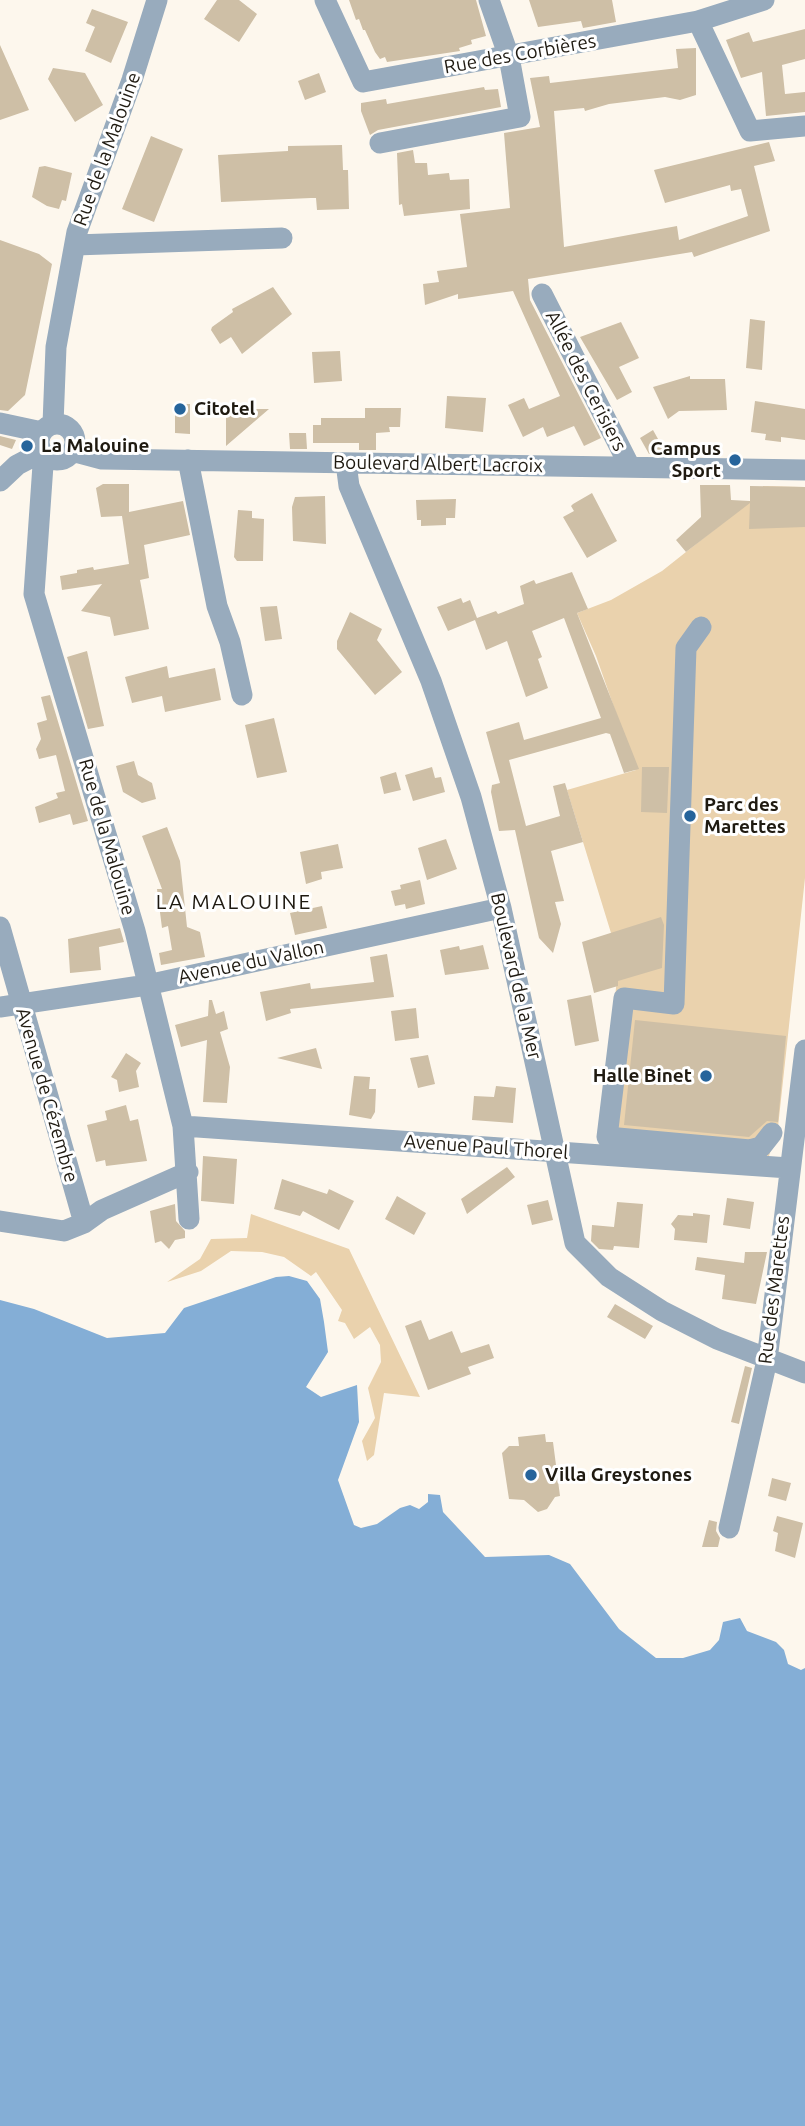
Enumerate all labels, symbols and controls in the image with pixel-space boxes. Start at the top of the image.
street label: Rue des Corbières [442,29,598,79]
street label: Rue de la Malouine [69,69,145,229]
street label: Allée des Cerisiers [541,307,631,455]
place label: Citotel [194,398,255,420]
marker: Citotel [172,401,188,417]
place label: La Malouine [41,435,149,457]
marker: La Malouine [19,438,35,454]
place label: Campus Sport [651,438,721,482]
street label: Boulevard Albert Lacroix [333,451,543,477]
marker: Campus Sport [727,452,743,468]
street label: Rue de la Malouine [74,756,140,918]
place label: Parc des Marettes [704,794,786,838]
marker: Parc des Marettes [682,808,698,824]
district label: LA MALOUINE [157,889,311,915]
street label: Boulevard de la Mer [486,890,546,1062]
street label: Avenue du Vallon [176,935,326,989]
street label: Avenue de Cézembre [11,1005,83,1185]
place label: Halle Binet [593,1065,692,1087]
marker: Halle Binet [698,1068,714,1084]
street label: Avenue Paul Thorel [403,1130,569,1164]
street label: Rue des Marettes [754,1215,794,1365]
place label: Villa Greystones [545,1464,692,1486]
marker: Villa Greystones [523,1467,539,1483]

